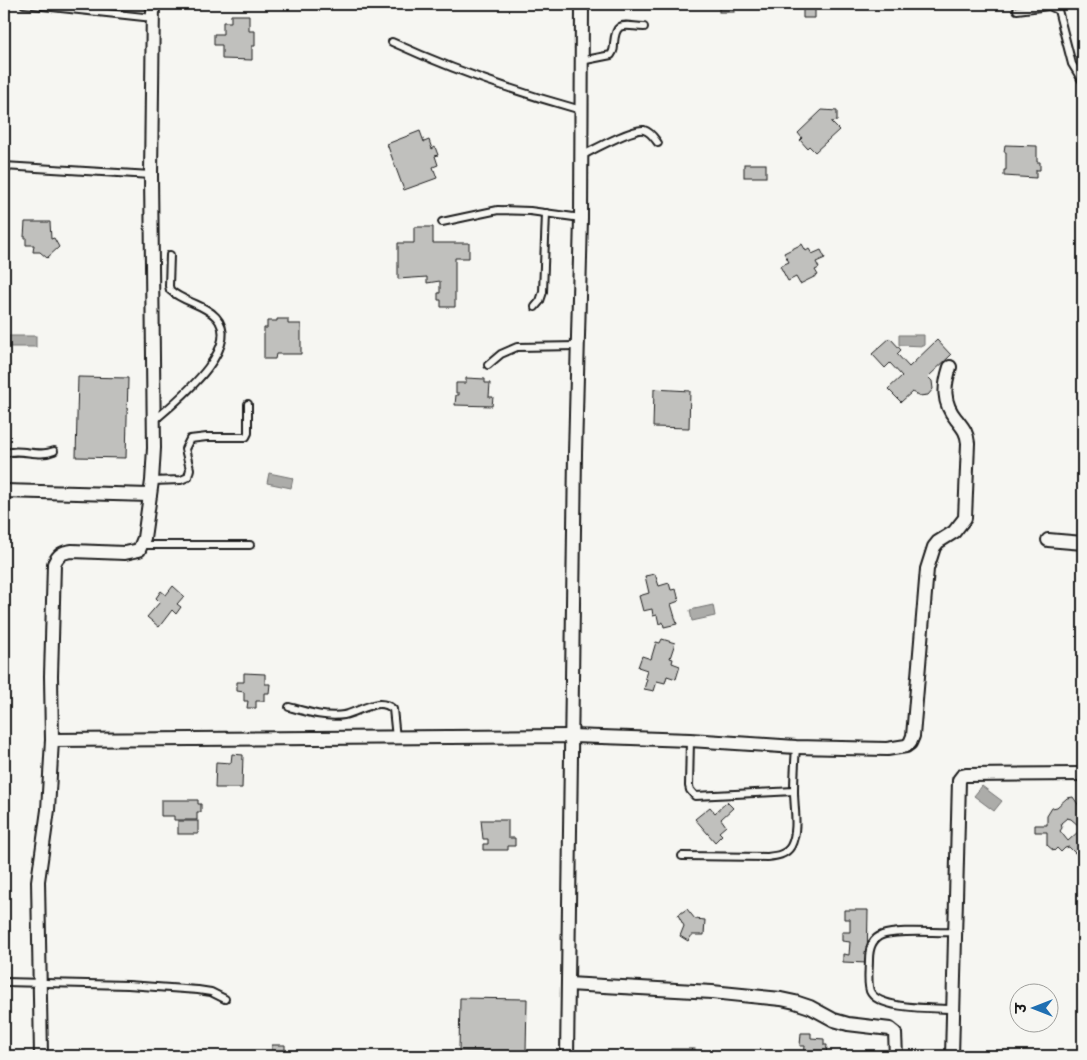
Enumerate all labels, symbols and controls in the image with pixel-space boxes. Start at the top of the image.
north arrow [1010,982,1060,1032]
text: उ [1015,1002,1032,1015]

